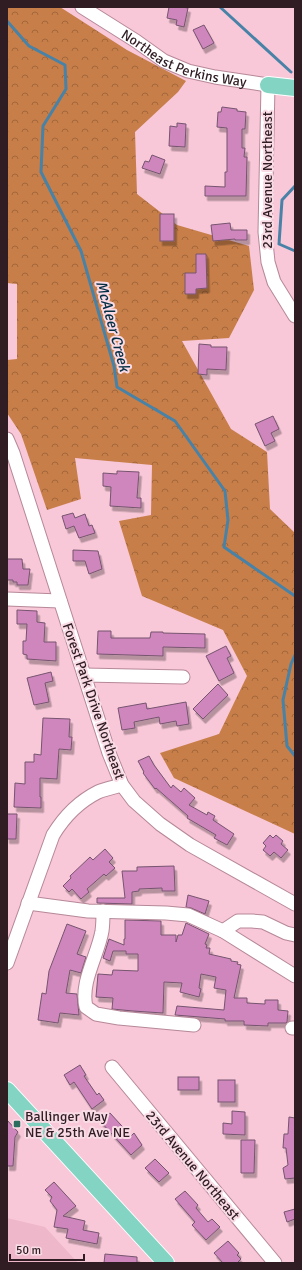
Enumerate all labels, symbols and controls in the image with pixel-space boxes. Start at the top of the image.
street label: Northeast Perkins Way [118,26,248,91]
street label: 23rd Avenue Northeast [259,111,276,249]
water label: McAleer Creek [92,279,134,375]
street label: Forest Park Drive Northeast [59,621,128,782]
street label: 23rd Avenue Northeast [142,1107,243,1223]
place label: Ballinger Way NE & 25th Ave NE [25,1108,130,1141]
marker: Ballinger Way NE & 25th Ave NE [12,1119,22,1129]
scale bar [10,1236,84,1262]
text: 50 m [16,1243,41,1258]

